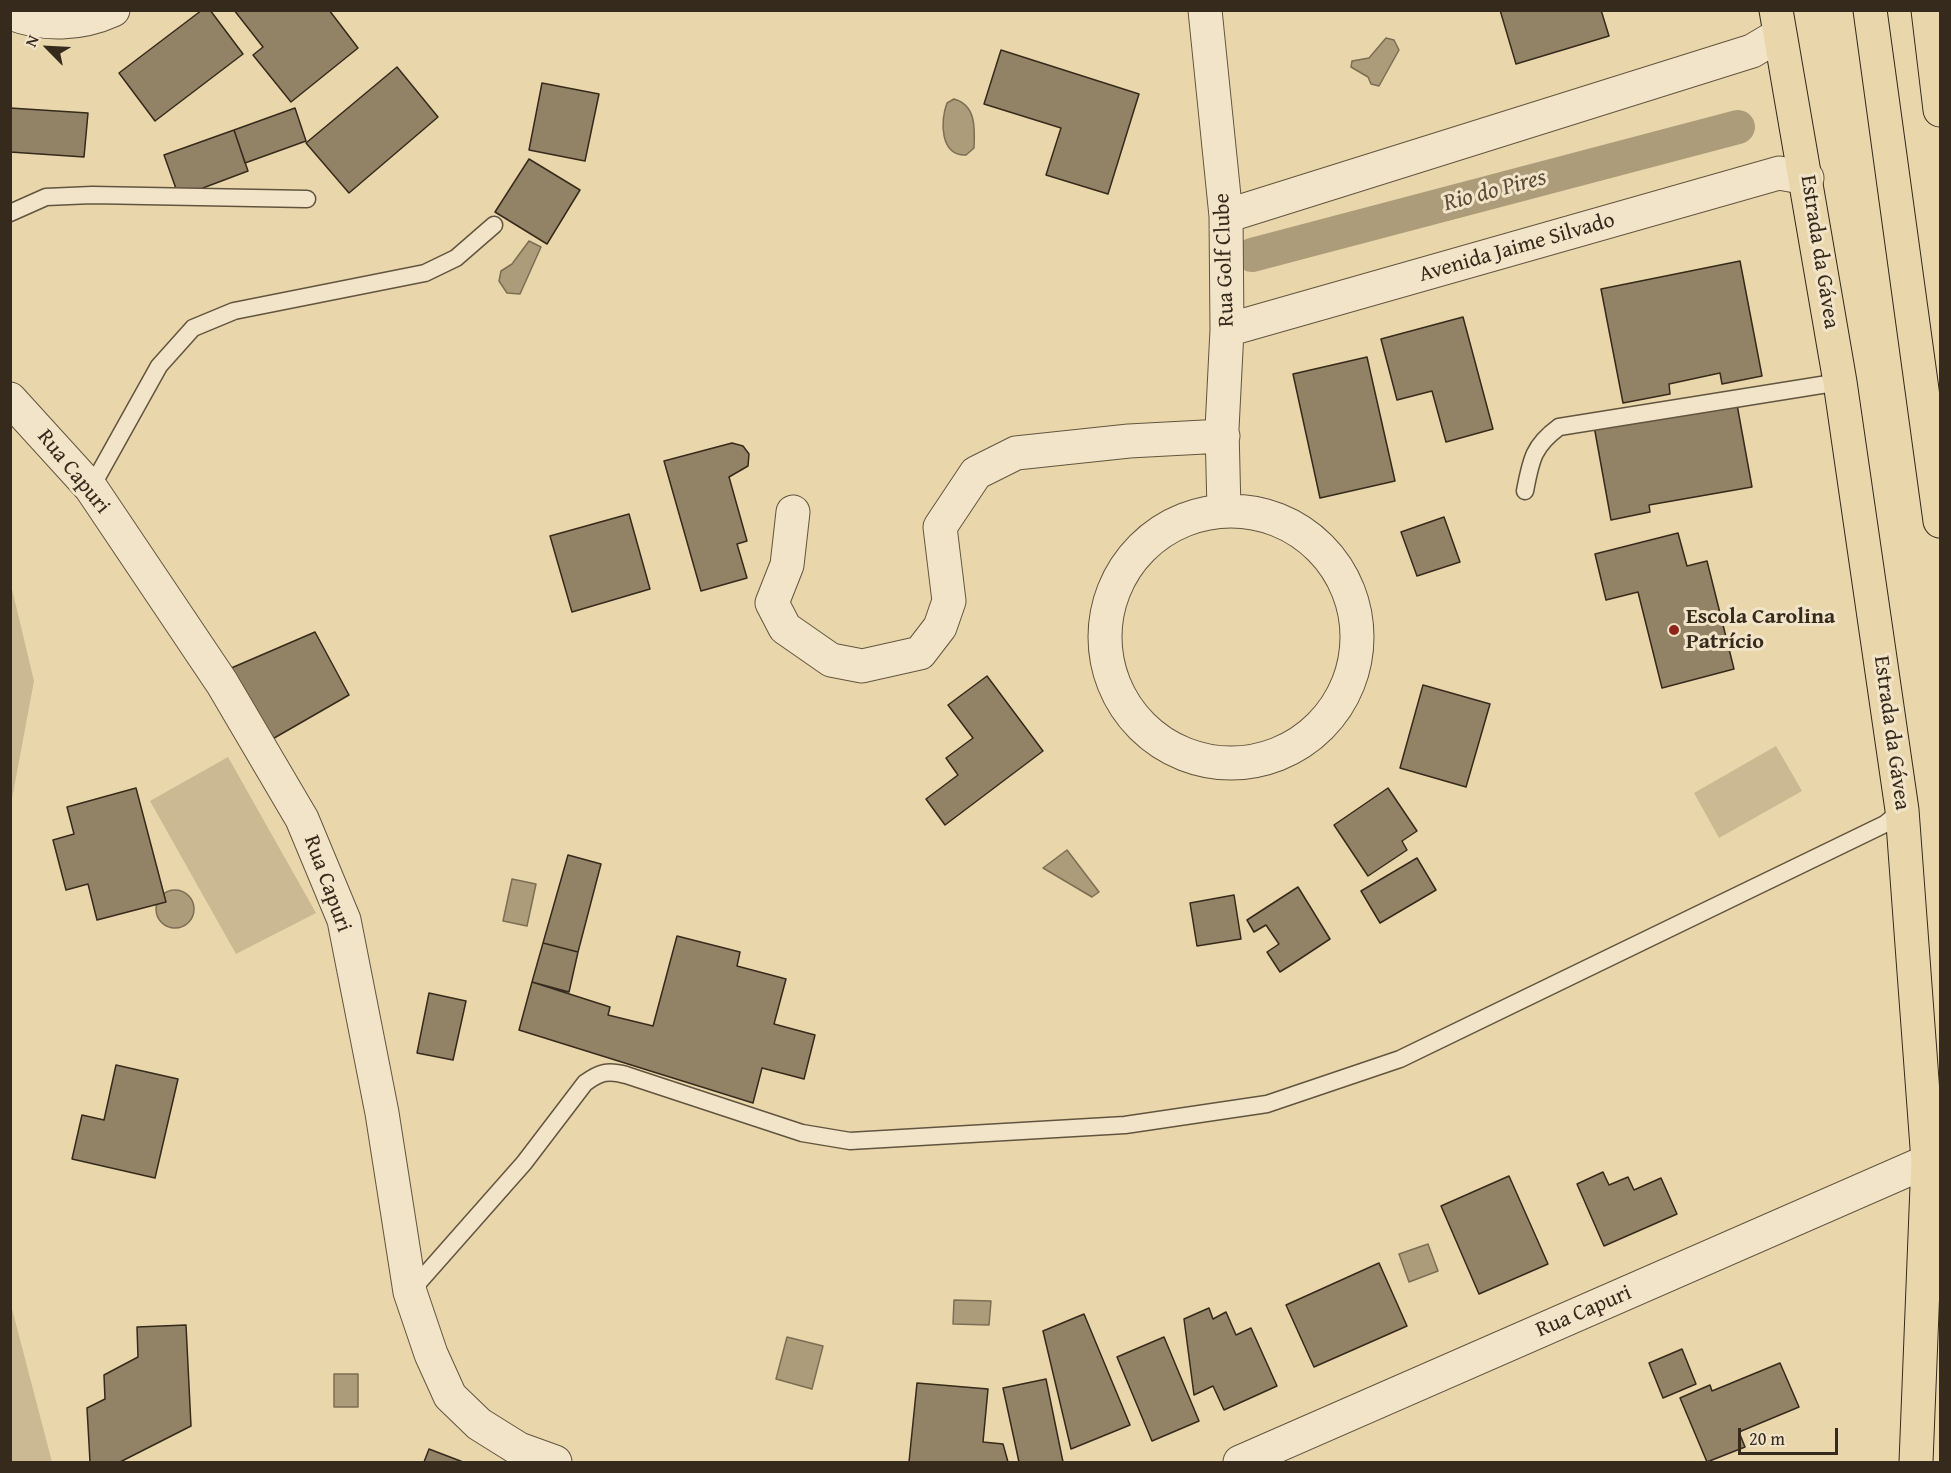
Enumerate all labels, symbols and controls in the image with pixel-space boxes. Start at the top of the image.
north arrow [18,18,78,78]
text: N [18,31,45,50]
water label: Rio do Pires [1440,163,1550,219]
street label: Estrada da Gávea [1794,173,1844,331]
street label: Rua Golf Clube [1209,193,1241,327]
street label: Avenida Jaime Silvado [1416,207,1618,289]
street label: Rua Capuri [31,424,115,520]
place label: Escola Carolina Patrício [1686,604,1835,656]
marker: Escola Carolina Patrício [1667,623,1681,637]
street label: Estrada da Gávea [1867,654,1915,812]
street label: Rua Capuri [297,832,357,936]
street label: Rua Capuri [1532,1280,1636,1344]
scale bar [1741,1416,1842,1454]
text: 20 m [1749,1425,1785,1452]

